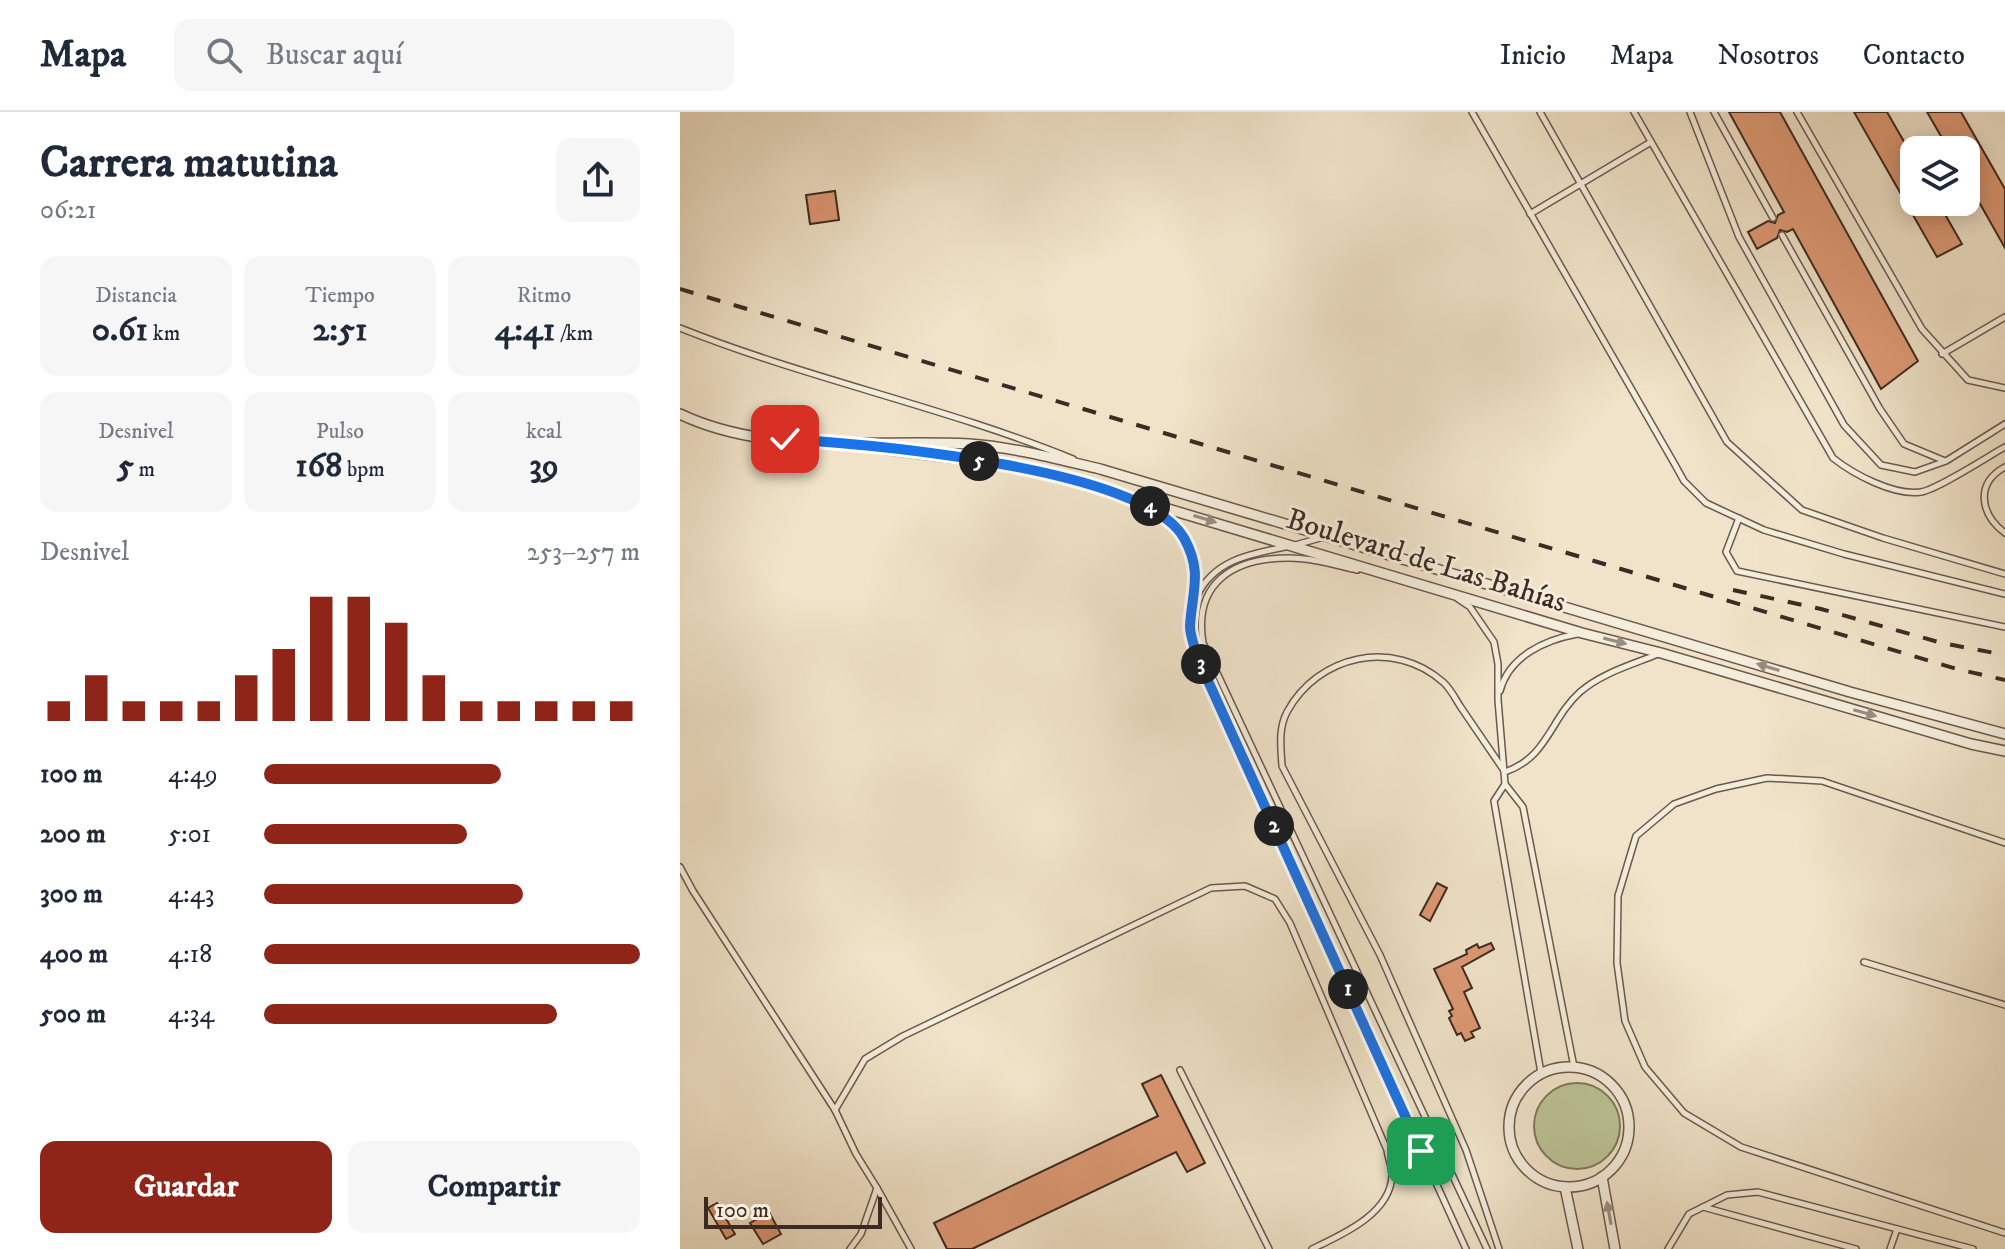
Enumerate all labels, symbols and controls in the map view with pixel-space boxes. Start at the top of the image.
search box [174,19,734,91]
text: Mapa [40,31,126,79]
icon: search [202,33,246,77]
text: Buscar aquí [266,37,403,74]
text: Inicio [1500,38,1566,73]
text: Mapa [1610,38,1673,73]
text: Nosotros [1717,38,1819,73]
text: Contacto [1863,38,1965,73]
text: Carrera matutina [40,136,338,191]
map controls [1900,136,1980,216]
button: layers [1900,136,1980,216]
button: share [556,138,640,222]
text: 06:21 [40,194,97,227]
text: Distancia [95,282,177,309]
text: Tiempo [305,282,375,309]
text: Ritmo [517,282,571,309]
text: 0.61 [92,309,148,351]
text: 2:51 [313,309,367,351]
text: 4:41 [495,309,555,351]
text: km [148,320,180,347]
text: /km [555,320,593,347]
pin [751,405,819,473]
icon: check [763,417,807,461]
text: Desnivel [98,418,174,445]
text: Pulso [316,418,364,445]
text: kcal [526,418,562,445]
pin: 5 [959,441,999,481]
text: 5 [117,445,134,487]
text: 168 [295,445,342,487]
text: 39 [529,445,559,487]
text: 5 [974,447,984,474]
text: m [134,456,155,483]
text: bpm [342,456,385,483]
pin: 4 [1130,486,1170,526]
text: 4 [1144,492,1156,519]
street label: Boulevard de Las Bahías [1282,501,1570,621]
one-way arrow [1193,514,1217,526]
text: Desnivel [40,536,129,569]
text: 253–257 m [527,536,640,569]
one-way arrow [1602,636,1627,648]
pin: 3 [1181,644,1221,684]
text: 3 [1197,650,1205,677]
one-way arrow [1756,660,1780,673]
one-way arrow [1853,707,1877,720]
text: 100 m [40,758,103,791]
text: 4:49 [168,758,218,791]
pin: 2 [1254,806,1294,846]
text: 2 [1269,812,1279,839]
text: 200 m [40,818,106,851]
text: 5:01 [168,818,211,851]
text: 300 m [40,878,103,911]
text: 4:43 [168,878,214,911]
text: 400 m [40,938,108,971]
text: 4:18 [168,938,212,971]
pin: 1 [1328,969,1368,1009]
text: 1 [1344,975,1352,1002]
text: 500 m [40,998,106,1031]
text: 4:34 [168,998,214,1031]
pin [1387,1117,1455,1185]
icon: arrive [1399,1129,1443,1173]
button: Guardar [40,1141,332,1233]
button: Compartir [348,1141,640,1233]
scale bar [704,1193,882,1229]
text: 100 m [716,1197,769,1224]
one-way arrow [1602,1200,1614,1225]

